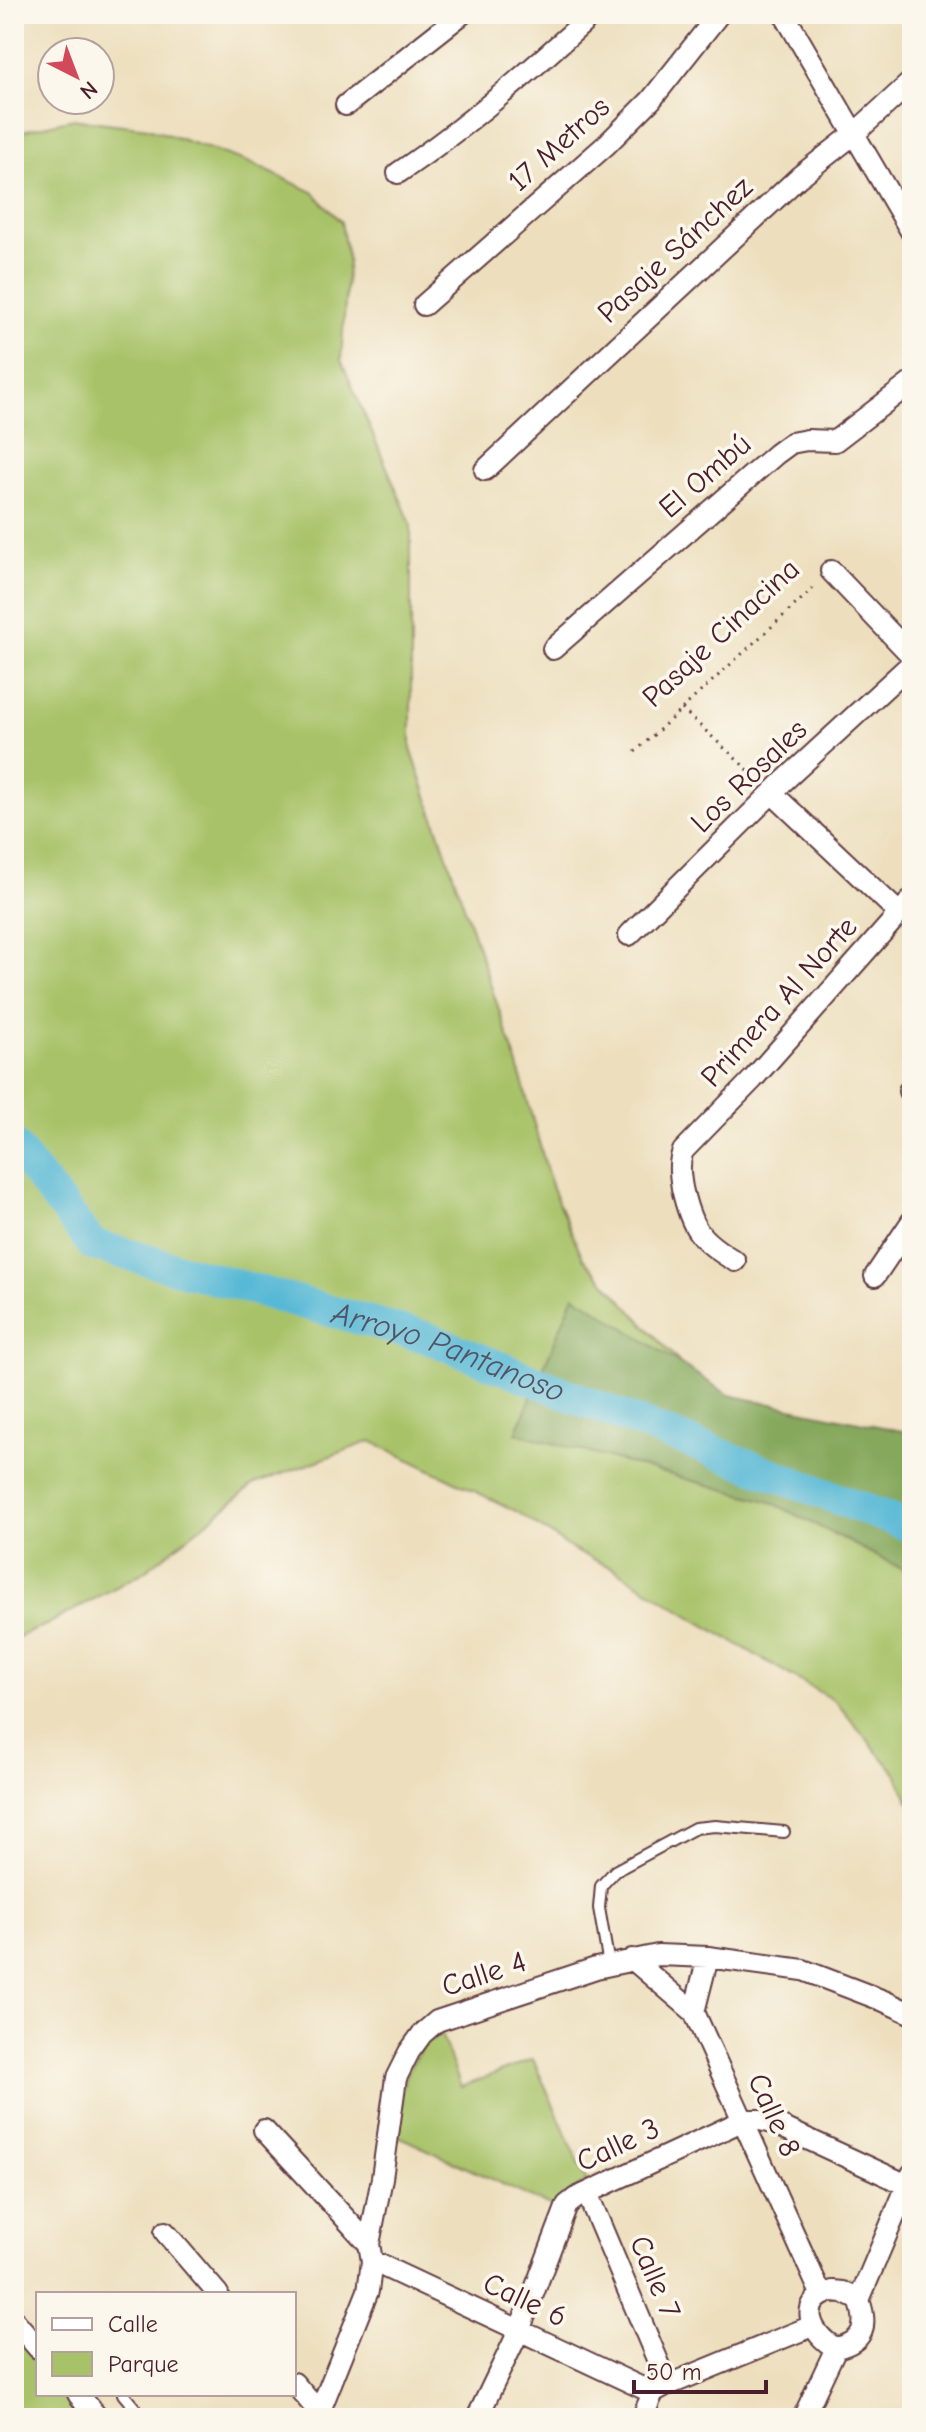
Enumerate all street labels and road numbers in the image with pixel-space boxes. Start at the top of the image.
street label: 17 Metros [501,89,617,199]
street label: Pasaje Sánchez [591,170,759,330]
street label: El Ombú [652,427,758,525]
street label: Pasaje Cinacina [635,551,807,715]
street label: Los Rosales [684,712,814,840]
street label: Primera Al Norte [694,910,864,1094]
street label: Calle 4 [437,1944,531,2004]
street label: Calle 8 [740,2068,808,2162]
street label: Calle 3 [571,2111,665,2179]
street label: Calle 7 [622,2230,688,2324]
street label: Calle 6 [478,2265,572,2335]

